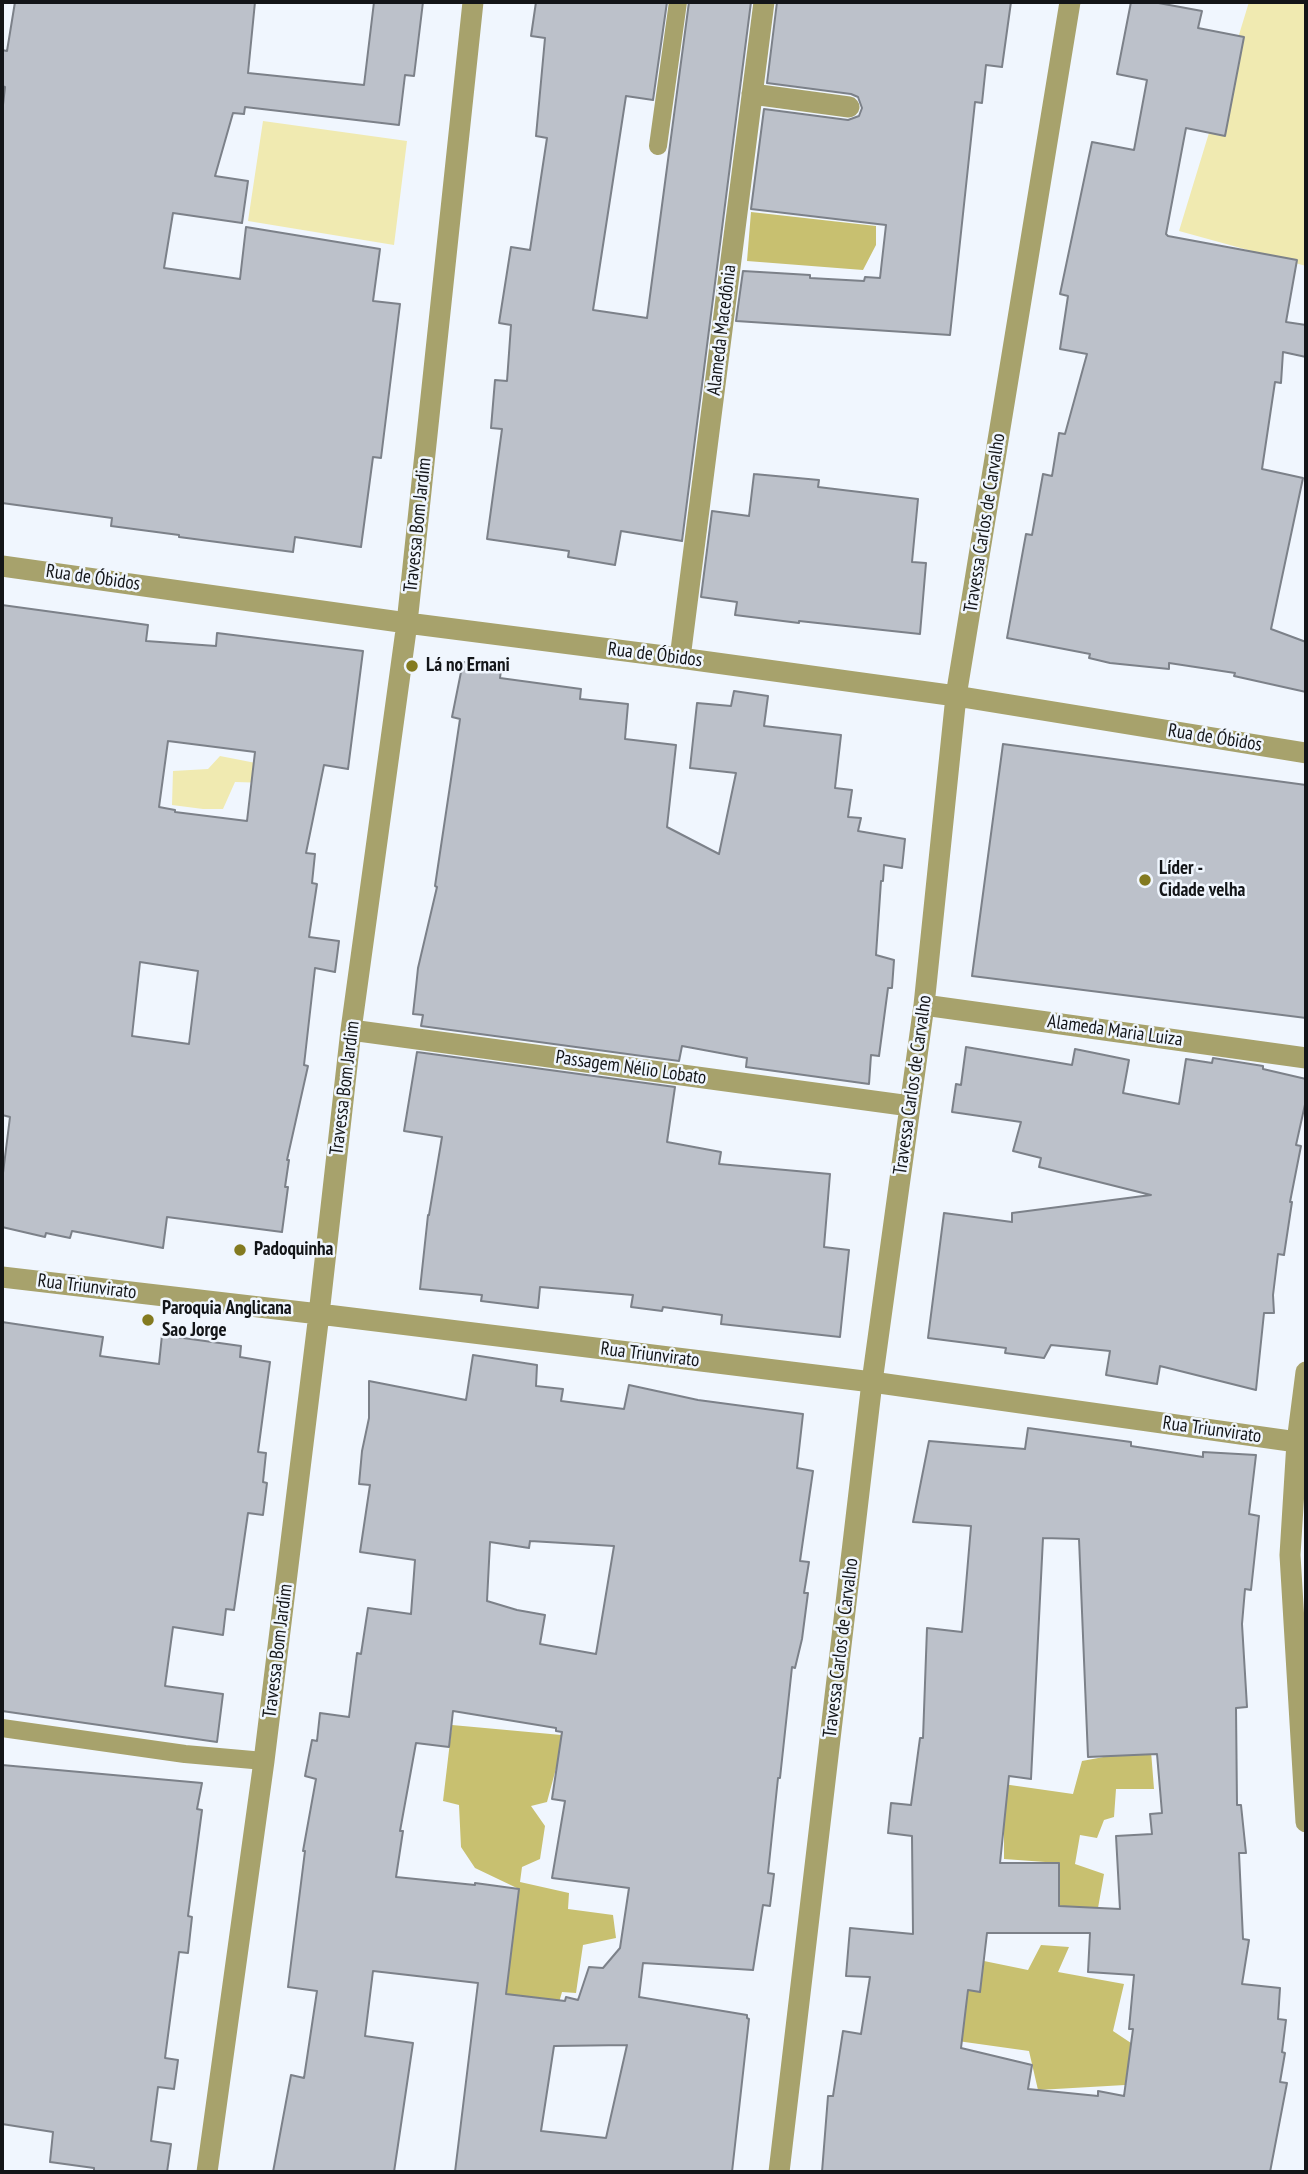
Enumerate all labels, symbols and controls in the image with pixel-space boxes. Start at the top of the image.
street label: Alameda Macedônia [703,263,741,397]
street label: Travessa Carlos de Carvalho [960,432,1010,614]
street label: Travessa Bom Jardim [400,457,436,593]
street label: Rua de Óbidos [44,560,142,596]
street label: Rua de Óbidos [607,638,703,672]
place label: Lá no Ernani [426,655,510,677]
marker: Lá no Ernani [404,658,420,674]
street label: Rua de Óbidos [1166,719,1264,757]
place label: Líder - Cidade velha [1159,858,1245,902]
marker: Líder - Cidade velha [1137,872,1153,888]
street label: Travessa Carlos de Carvalho [889,994,937,1176]
street label: Alameda Maria Luiza [1046,1010,1184,1052]
street label: Travessa Bom Jardim [325,1020,365,1156]
street label: Passagem Nélio Lobato [554,1046,708,1090]
place label: Padoquinha [254,1239,333,1261]
marker: Padoquinha [232,1242,248,1258]
street label: Rua Triunvirato [36,1270,138,1304]
place label: Paroquia Anglicana Sao Jorge [162,1298,292,1342]
marker: Paroquia Anglicana Sao Jorge [140,1312,156,1328]
street label: Rua Triunvirato [599,1338,701,1372]
street label: Rua Triunvirato [1161,1412,1263,1448]
street label: Travessa Carlos de Carvalho [819,1557,863,1739]
street label: Travessa Bom Jardim [258,1583,298,1719]

